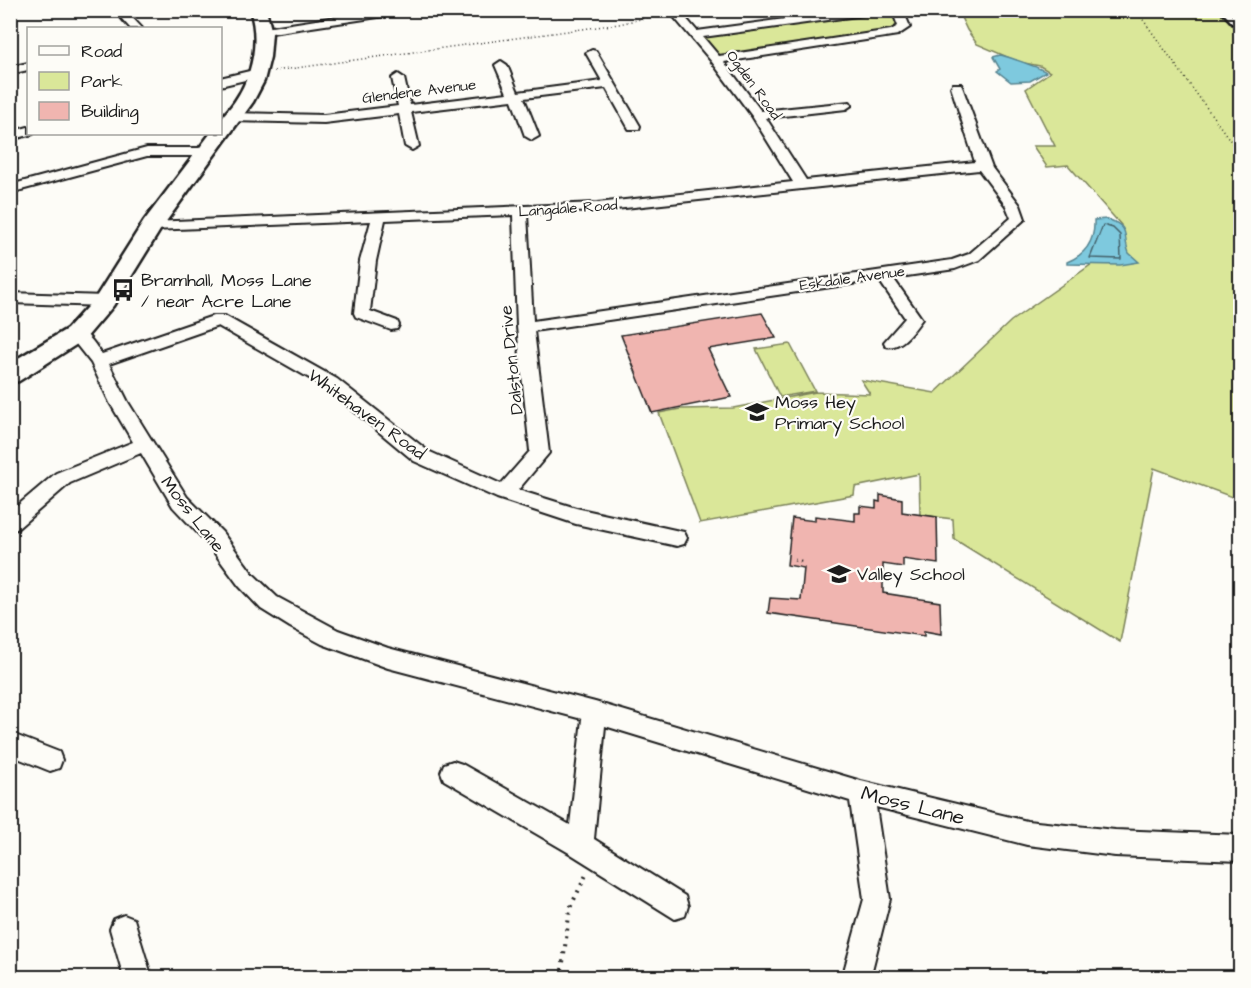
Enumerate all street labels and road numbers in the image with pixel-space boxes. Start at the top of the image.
street label: Ogden Road [720,46,786,125]
street label: Glendene Avenue [361,74,477,109]
street label: Langdale Road [518,195,619,223]
street label: Eskdale Avenue [798,261,906,296]
street label: Dalston Drive [493,304,530,416]
street label: Whitehaven Road [303,363,431,466]
street label: Moss Lane [155,471,231,558]
street label: Moss Lane [858,779,968,832]

